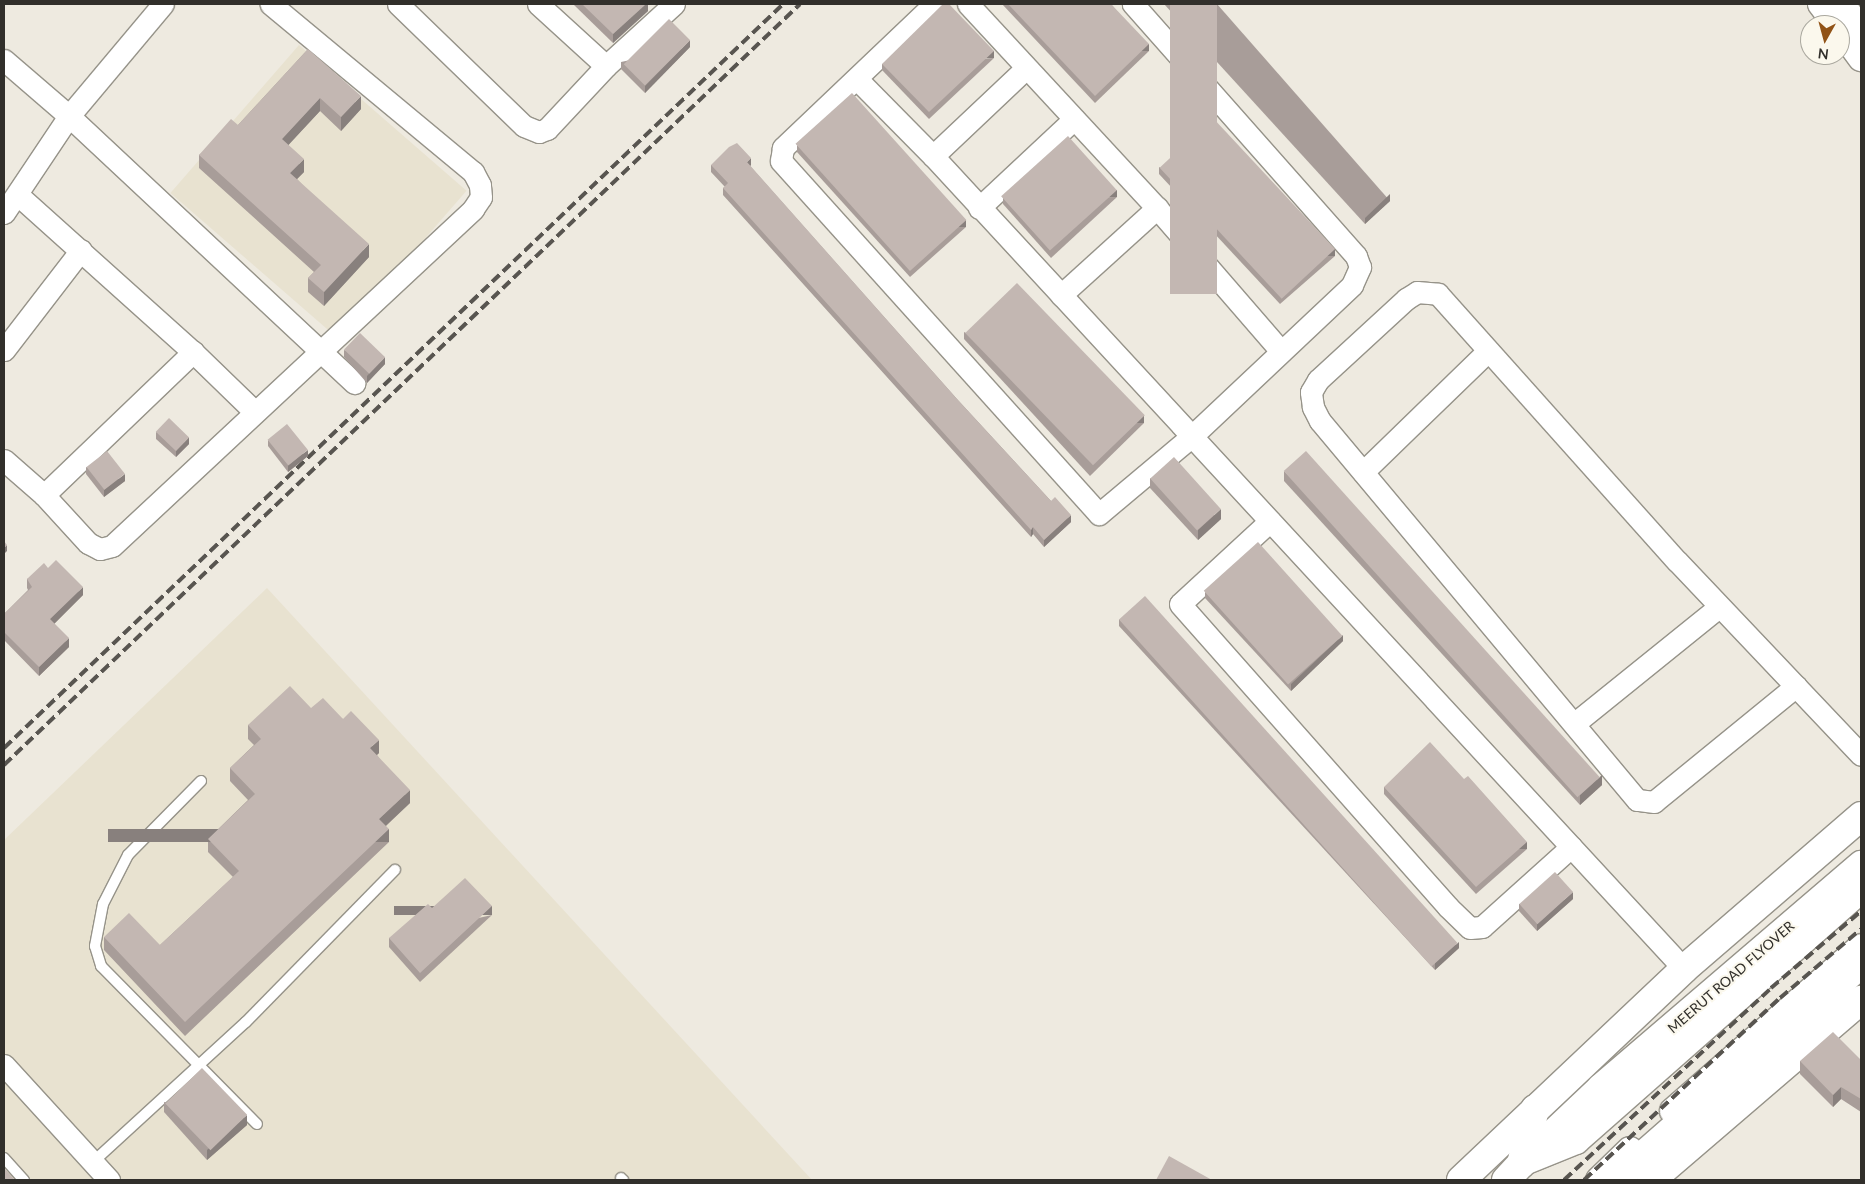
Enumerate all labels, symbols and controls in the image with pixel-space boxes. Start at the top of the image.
north arrow [1800,15,1850,65]
text: N [1817,45,1830,63]
street label: MEERUT ROAD FLYOVER [1664,917,1798,1037]

